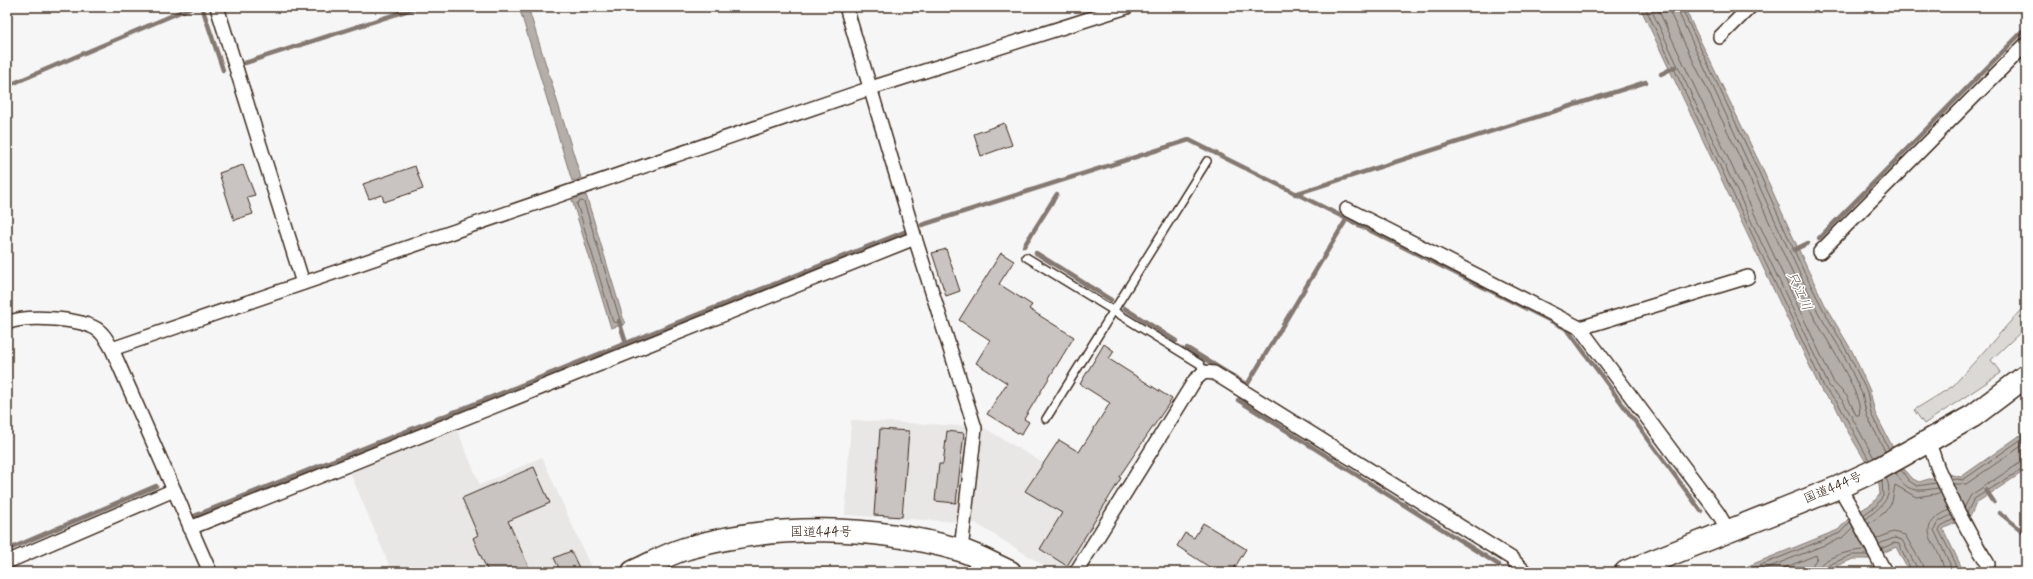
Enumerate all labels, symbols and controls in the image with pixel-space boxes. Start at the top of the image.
water label: 只江川 [1782,268,1816,314]
street label: 国道444号 [1801,468,1865,508]
street label: 国道444号 [790,524,852,541]

